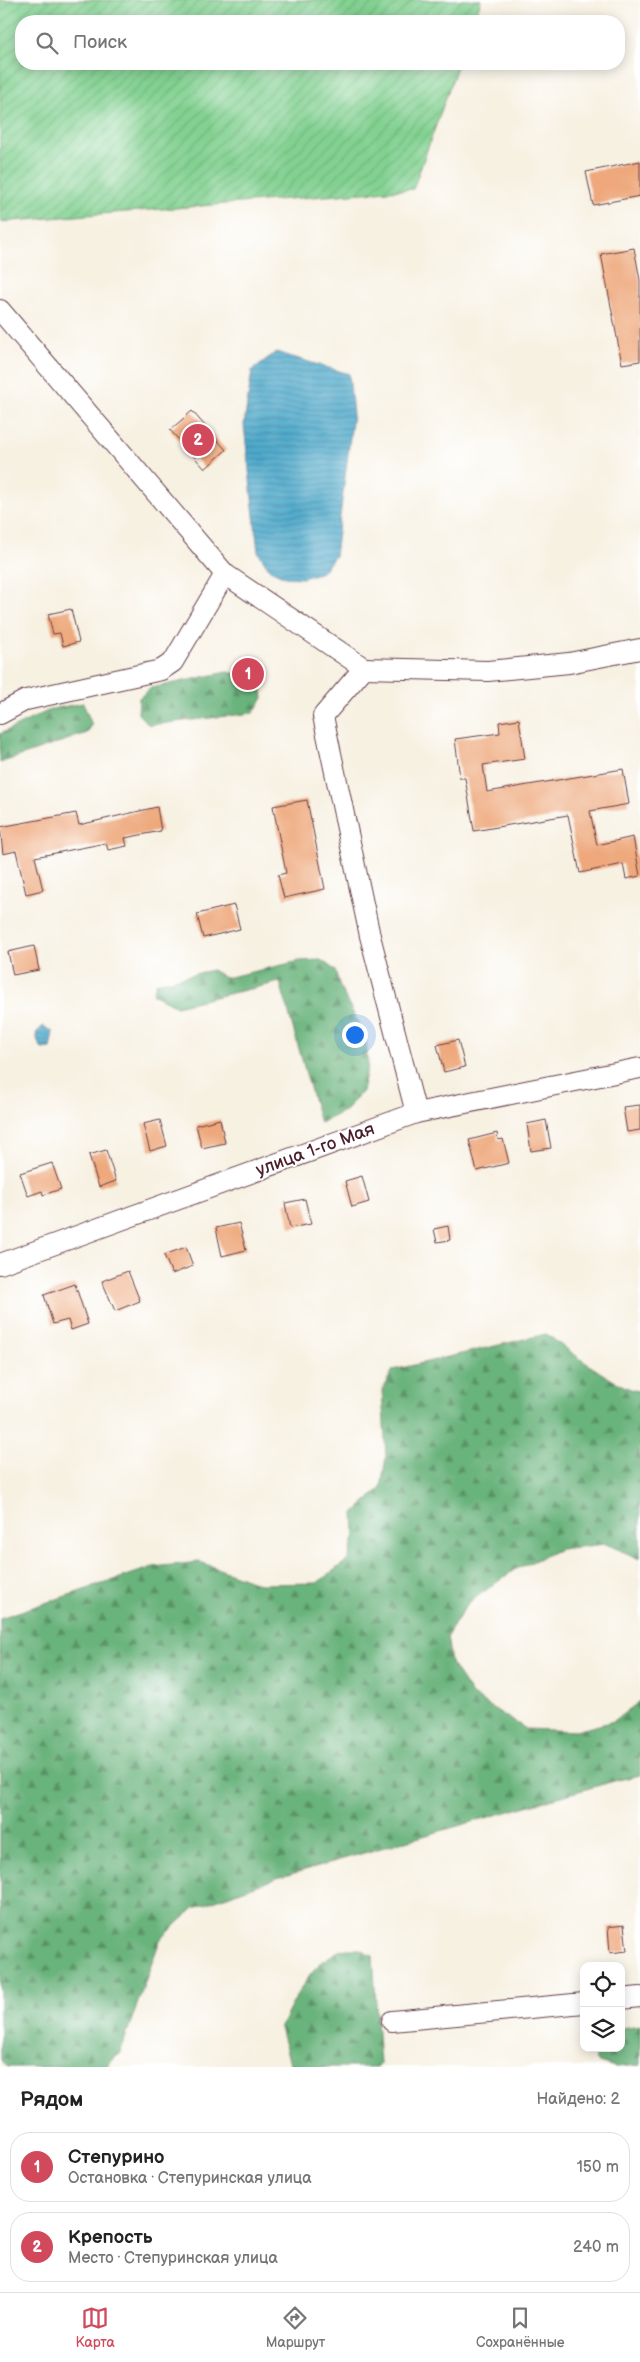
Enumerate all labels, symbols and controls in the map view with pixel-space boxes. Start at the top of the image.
search box [15,15,625,70]
icon: search [33,29,61,57]
text: Поиск [73,31,127,54]
pin: 2 [182,421,214,459]
pin: 1 [232,655,264,693]
your location [342,1022,368,1048]
street label: улица 1-го Мая [253,1118,377,1181]
map controls [580,1962,625,2052]
button: locate [580,1962,625,2007]
button: layers [580,2007,625,2052]
text: Рядом [20,2087,83,2112]
text: Найдено: 2 [536,2090,620,2109]
text: Степурино [68,2146,164,2169]
text: 1 [34,2158,40,2177]
text: 150 m [577,2158,619,2177]
text: Остановка · Степуринская улица [68,2169,312,2188]
text: Крепость [68,2226,152,2249]
text: 2 [32,2238,42,2257]
text: 240 m [573,2238,619,2257]
text: Место · Степуринская улица [68,2249,278,2268]
tab: Карта [75,2304,115,2351]
tab: Маршрут [266,2304,325,2351]
tab: Сохранённые [476,2304,565,2351]

